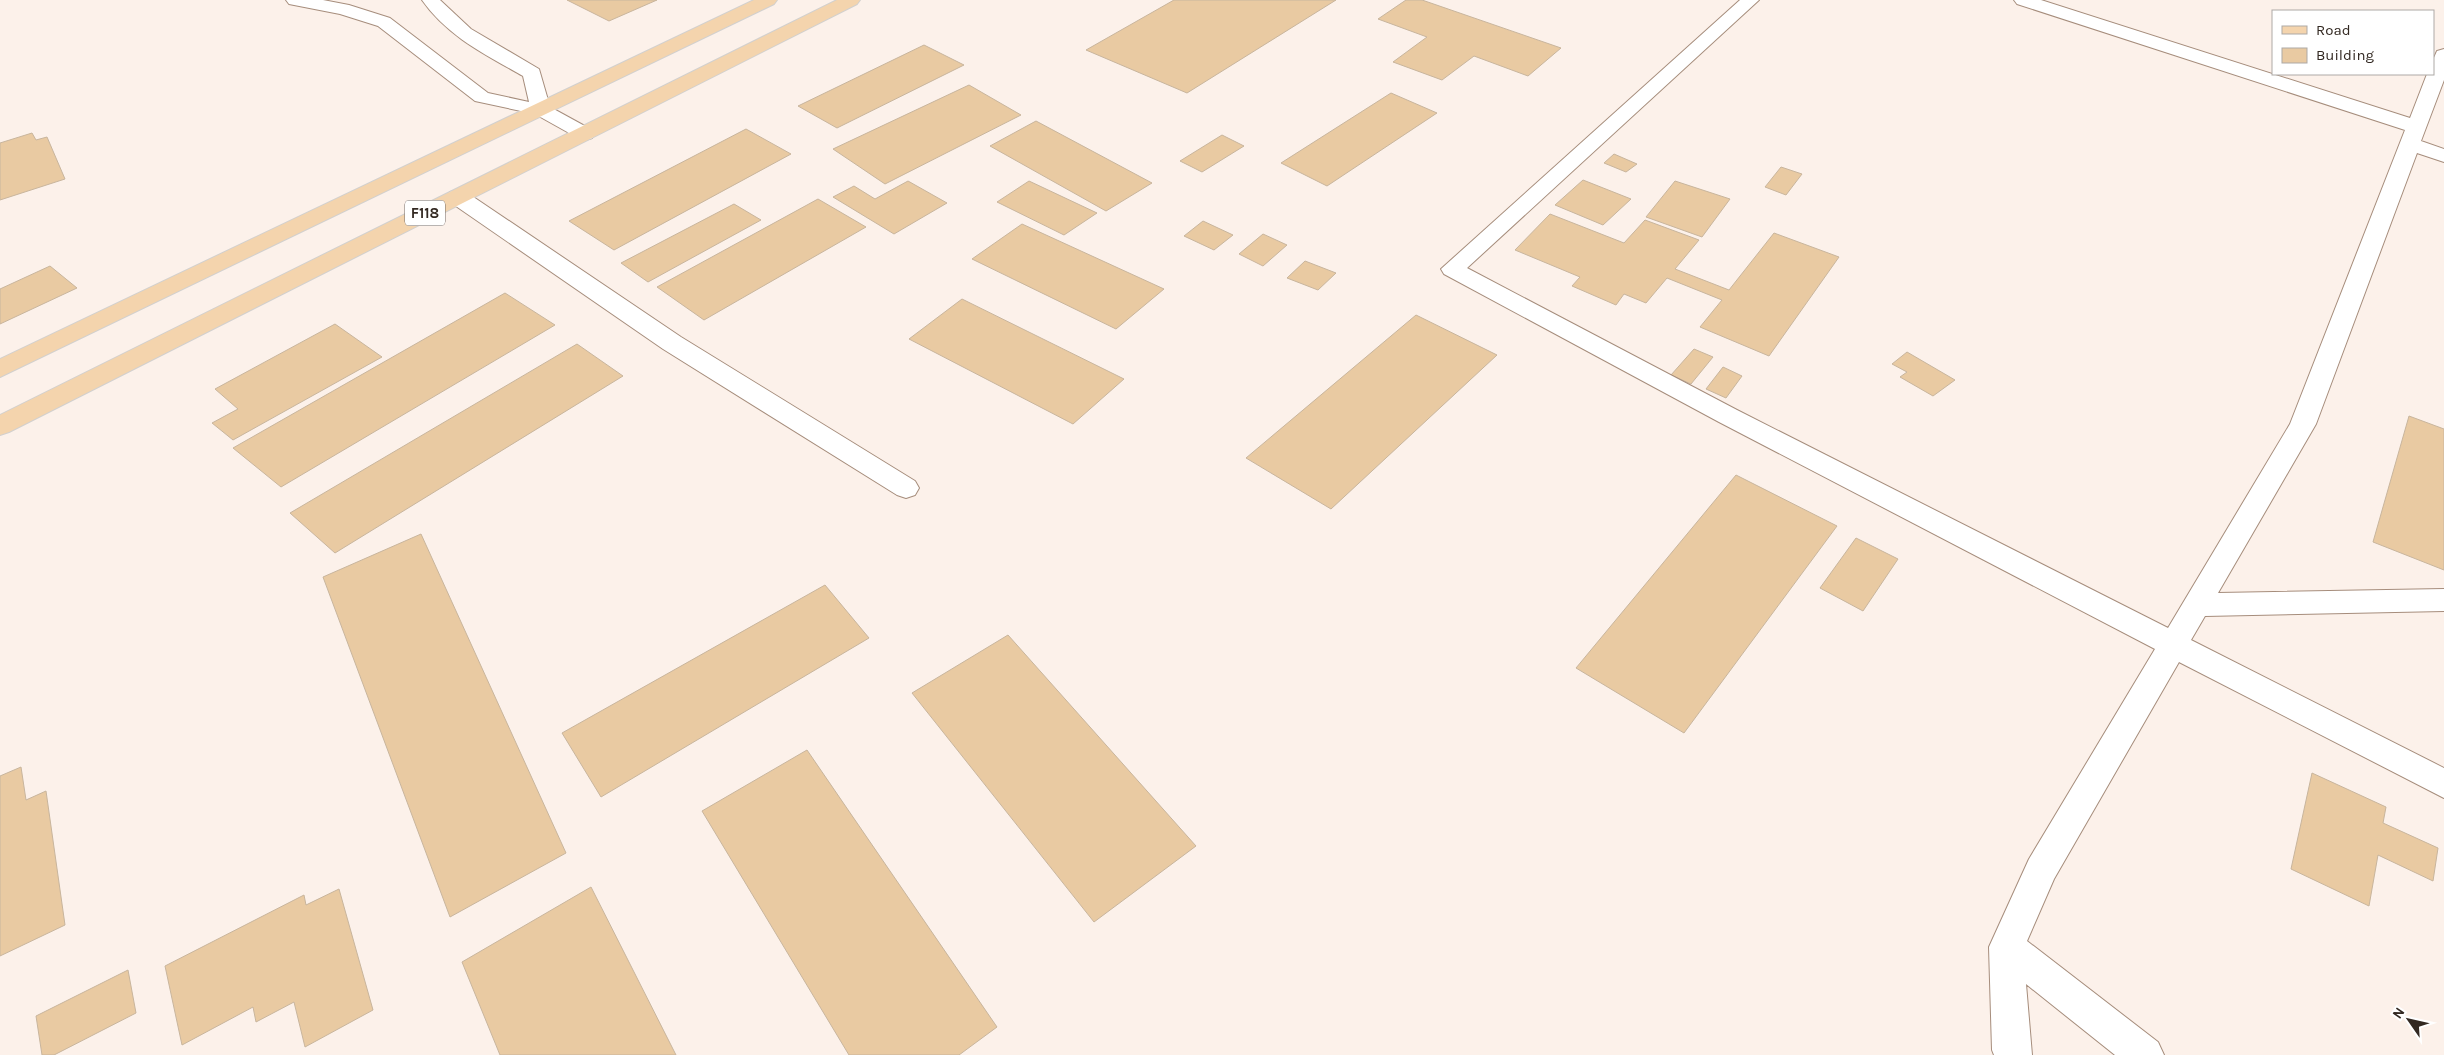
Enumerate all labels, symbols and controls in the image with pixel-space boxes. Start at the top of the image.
legend [2272,10,2434,75]
text: Road [2316,21,2351,39]
text: Building [2316,46,2374,64]
road number: F118 [405,200,445,226]
north arrow [2384,995,2434,1045]
text: N [2389,1004,2408,1022]

